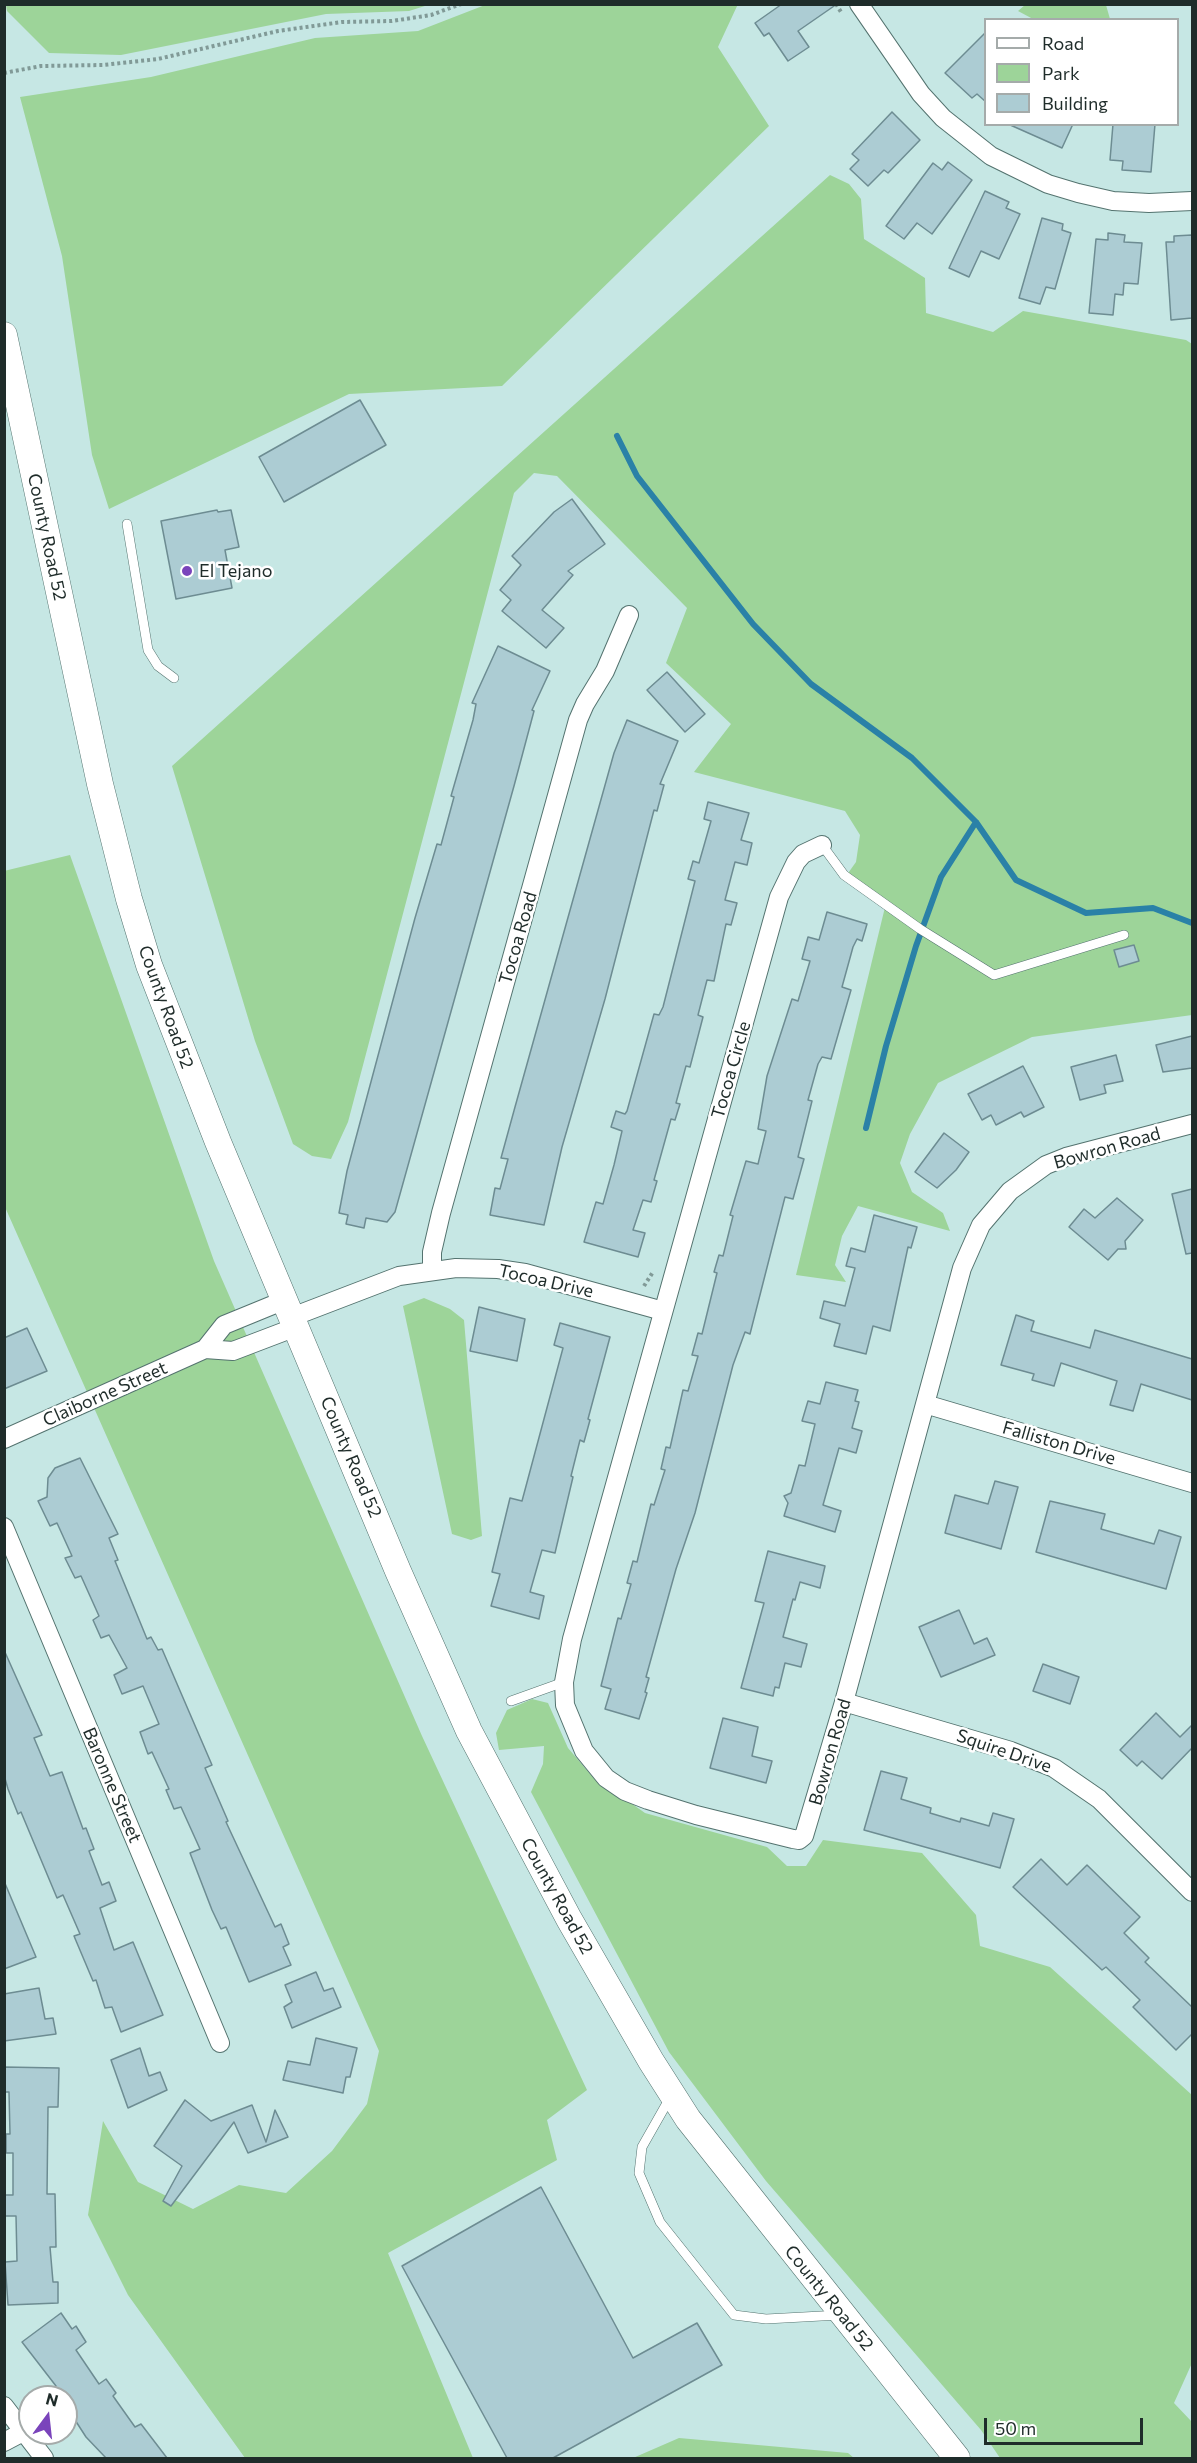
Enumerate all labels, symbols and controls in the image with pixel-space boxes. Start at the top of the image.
legend [984,18,1179,126]
text: Road [1042,32,1084,54]
text: Park [1042,62,1080,84]
text: Building [1042,92,1108,114]
street label: County Road 52 [23,471,71,603]
place label: El Tejano [199,560,272,582]
marker: El Tejano [180,564,194,578]
street label: Tocoa Road [494,889,542,987]
street label: County Road 52 [134,943,198,1071]
street label: Tocoa Circle [707,1019,755,1121]
street label: Bowron Road [1051,1122,1163,1174]
street label: Tocoa Drive [496,1260,596,1302]
street label: Claiborne Street [40,1357,170,1431]
street label: County Road 52 [316,1393,386,1521]
street label: Falliston Drive [1000,1417,1118,1469]
street label: Bowron Road [804,1696,856,1808]
street label: Baronne Street [78,1724,146,1846]
street label: Squire Drive [954,1725,1054,1777]
street label: County Road 52 [516,1834,598,1958]
street label: County Road 52 [780,2241,878,2355]
north arrow [18,2385,78,2445]
text: N [44,2388,61,2410]
scale bar [987,2406,1146,2444]
text: 50 m [995,2417,1036,2439]

